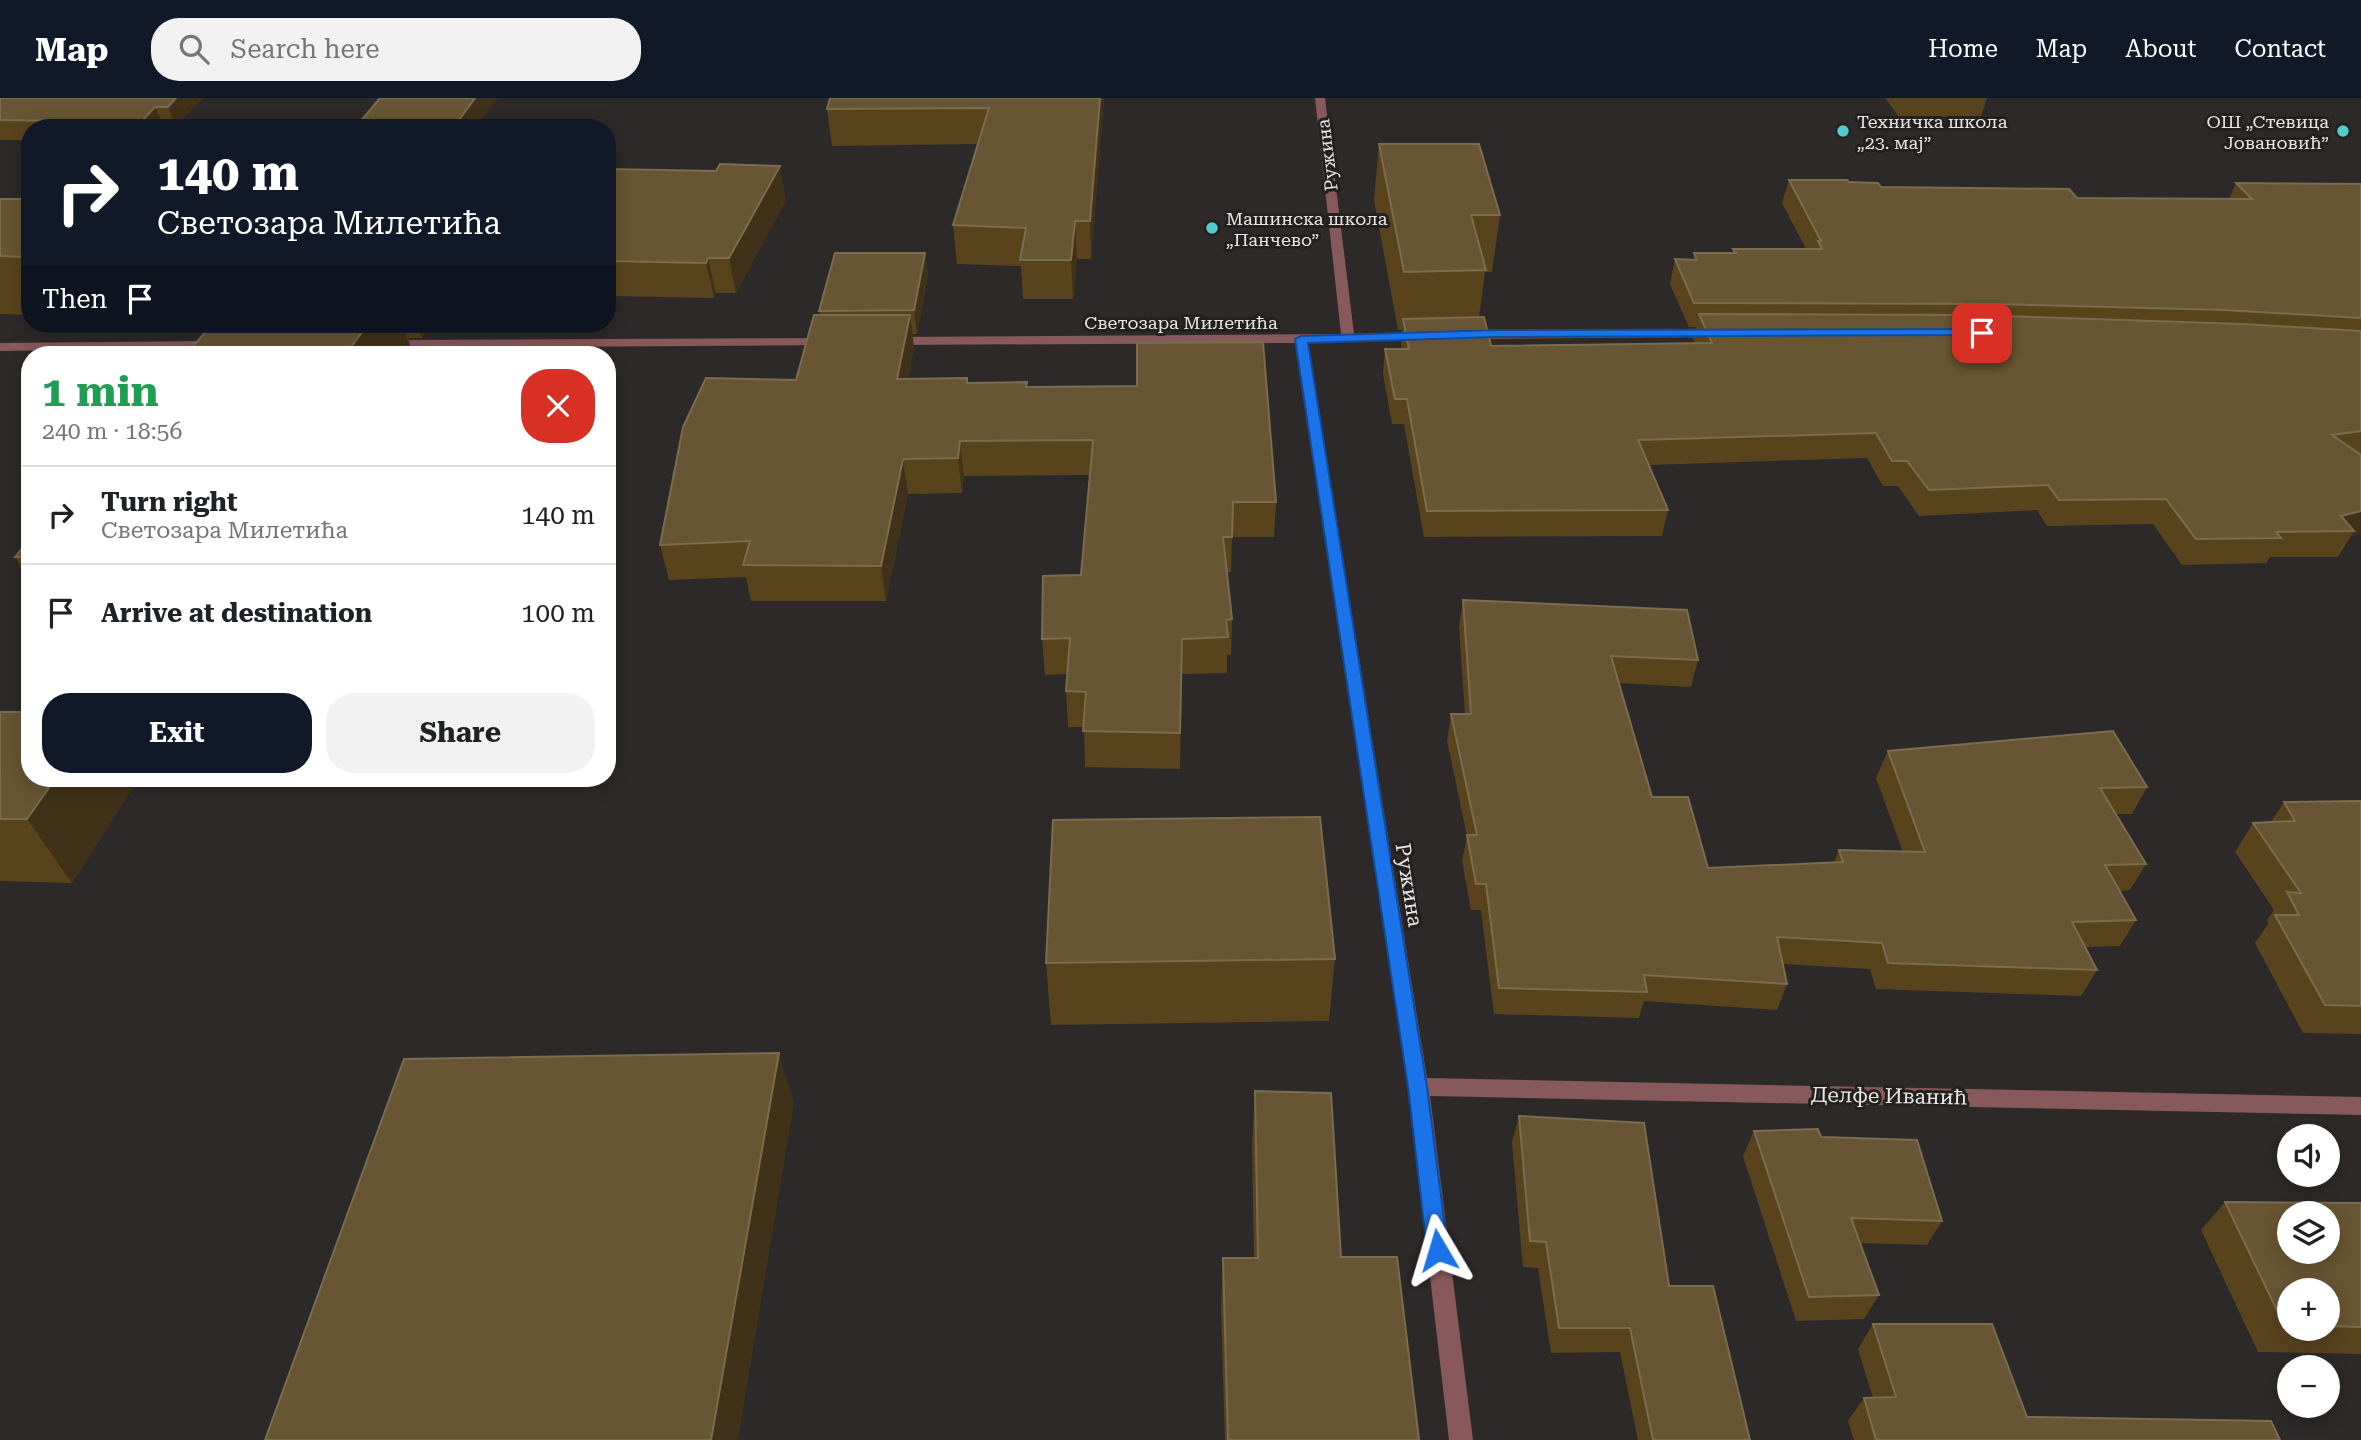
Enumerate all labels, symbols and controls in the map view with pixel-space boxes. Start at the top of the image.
search box [151,18,641,81]
text: Map [35,30,109,69]
icon: search [175,30,213,68]
text: Search here [231,34,380,64]
text: Home [1928,35,1998,63]
text: Map [2036,35,2087,63]
text: About [2125,35,2196,63]
text: Contact [2234,35,2326,63]
place label: Техничка школа „23. мај” [1857,111,2008,153]
place label: ОШ „Стевица Јовановић” [2206,111,2329,153]
street label: Ружина [1312,118,1342,192]
marker: Техничка школа „23. мај” [1835,123,1851,139]
marker: ОШ „Стевица Јовановић” [2335,123,2351,139]
text: 140 m [157,145,299,202]
icon: right [42,147,133,238]
text: Светозара Милетића [157,204,501,242]
place label: Машинска школа „Панчево” [1226,208,1388,250]
marker: Машинска школа „Панчево” [1204,220,1220,236]
icon: arrive [121,280,159,318]
text: Then [42,284,107,314]
pin [1952,303,2012,363]
street label: Светозара Милетића [1084,312,1278,333]
icon: arrive [1963,314,2001,352]
text: 1 min [42,367,159,416]
button: close [521,369,595,443]
text: 240 m · 18:56 [42,418,182,445]
text: Turn right [101,487,237,517]
icon: right [42,496,80,534]
text: 140 m [521,500,595,530]
text: Светозара Милетића [101,517,348,544]
icon: arrive [42,594,80,632]
text: Arrive at destination [101,598,372,628]
text: 100 m [521,598,595,628]
button: Exit [42,693,312,773]
button: Share [326,693,595,773]
street label: Ружина [1391,841,1428,929]
street label: Делфе Иванић [1811,1083,1968,1109]
map controls [2277,1124,2340,1418]
button: sound [2277,1124,2340,1187]
button: layers [2277,1201,2340,1264]
position arrow [1401,1213,1475,1287]
button: + [2277,1278,2340,1341]
button: − [2277,1355,2340,1418]

